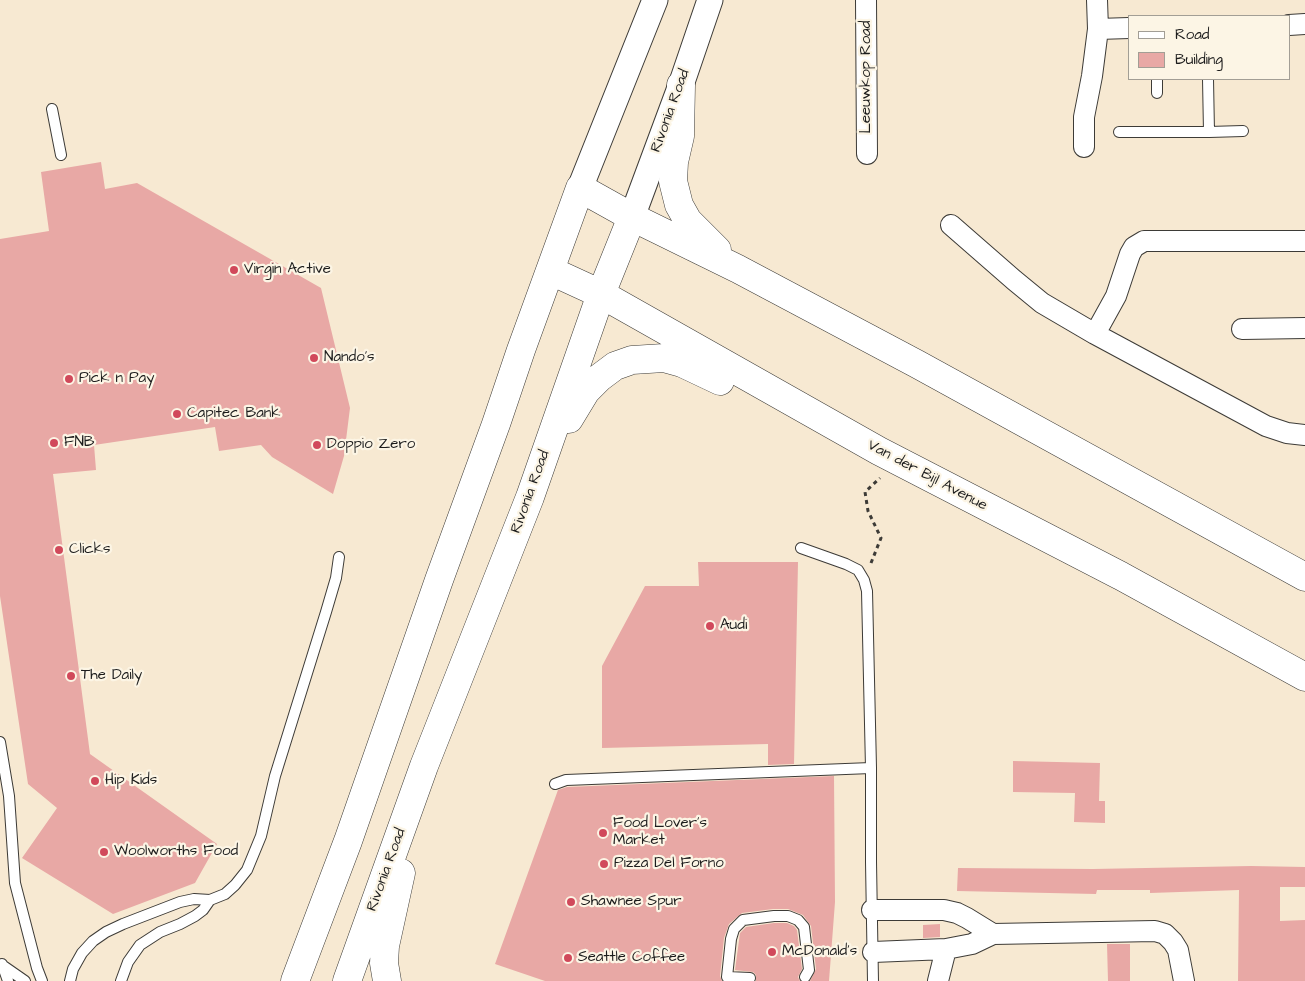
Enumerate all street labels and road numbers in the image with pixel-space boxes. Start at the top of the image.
street label: Leeuwkop Road [858,21,876,133]
street label: Rivonia Road [648,67,694,155]
street label: Van der Bijl Avenue [864,437,990,515]
street label: Rivonia Road [508,448,554,536]
street label: Rivonia Road [364,826,410,914]

